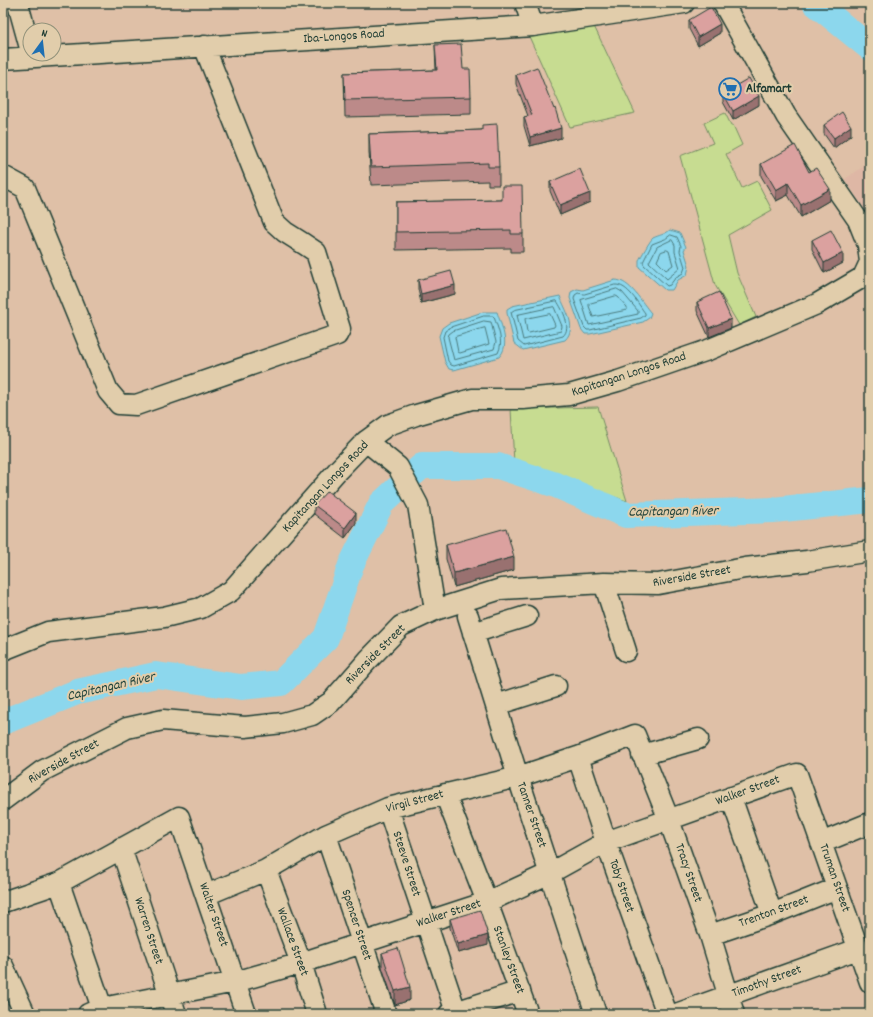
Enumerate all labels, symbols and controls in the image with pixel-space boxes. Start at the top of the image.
north arrow [22,22,62,62]
street label: Iba-Longos Road [303,25,385,49]
text: N [39,26,49,43]
supermarket icon: Alfamart [717,76,743,102]
place label: Alfamart [746,80,792,99]
street label: Kapitangan Longos Road [569,348,689,402]
street label: Kapitangan Longos Road [278,437,374,537]
water label: Capitangan River [628,501,720,523]
street label: Riverside Street [651,561,733,593]
street label: Riverside Street [341,620,411,690]
water label: Capitangan River [65,667,159,707]
street label: Riverside Street [25,734,103,789]
street label: Walker Street [713,771,783,811]
street label: Tanner Street [511,780,551,851]
street label: Virgil Street [384,785,446,819]
street label: Steeve Street [387,829,426,899]
street label: Tracy Street [669,841,707,905]
street label: Truman Street [813,841,855,915]
street label: Toby Street [603,857,639,915]
street label: Walter Street [193,880,233,950]
street label: Spencer Street [336,887,376,963]
street label: Trenton Street [736,891,812,933]
street label: Warren Street [128,895,168,967]
street label: Walker Street [414,895,484,933]
street label: Wallace Street [271,905,313,979]
street label: Stanley Street [487,923,529,997]
street label: Timothy Street [730,961,805,1003]

